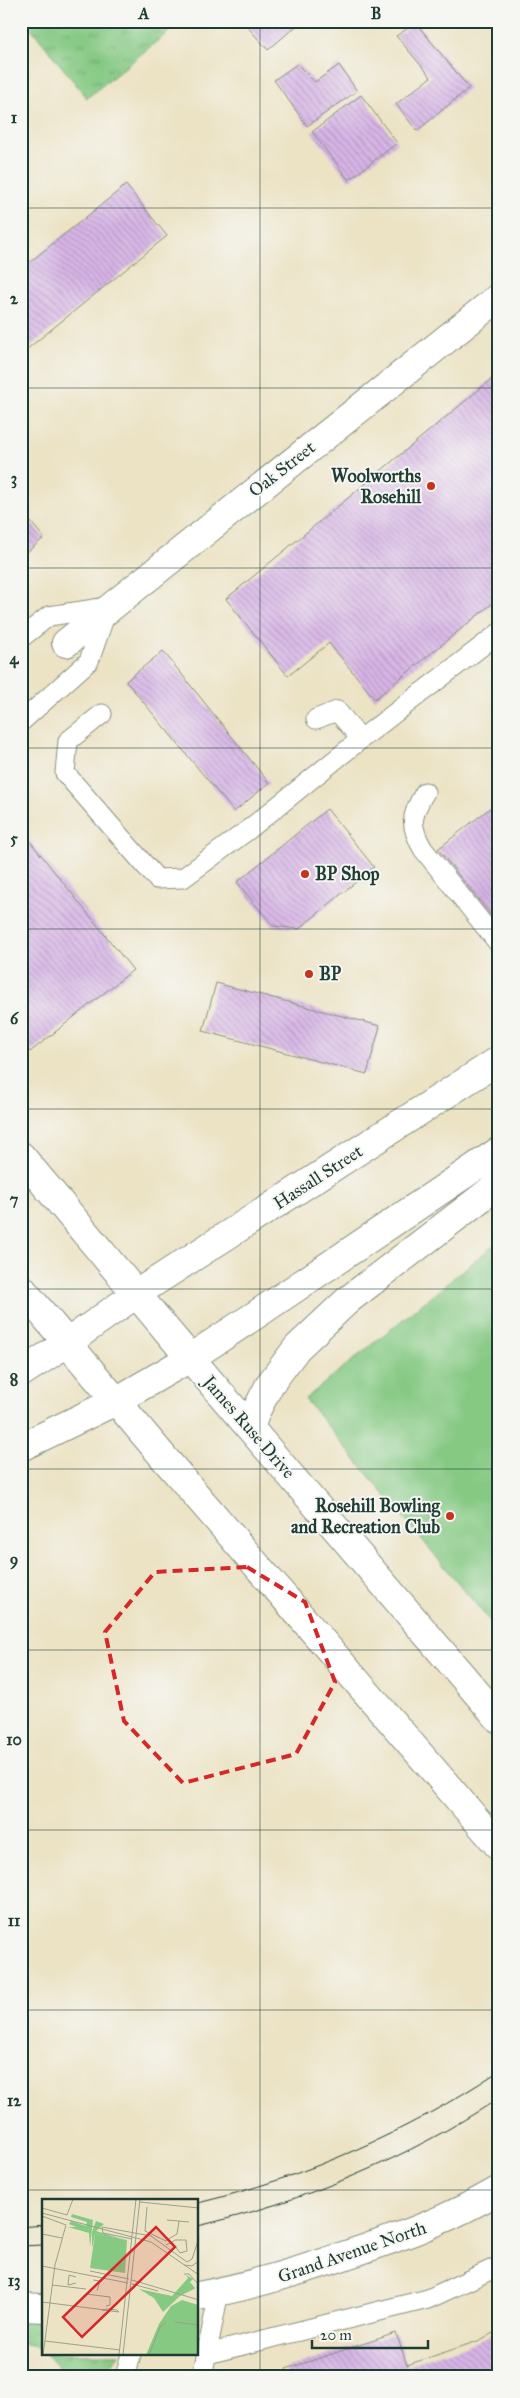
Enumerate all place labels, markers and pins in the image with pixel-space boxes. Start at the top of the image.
place label: Woolworths Rosehill [331,465,422,508]
marker: Woolworths Rosehill [425,480,437,492]
place label: BP Shop [315,863,379,886]
marker: BP Shop [299,868,311,880]
place label: BP [319,963,342,985]
marker: BP [303,968,315,980]
place label: Rosehill Bowling and Recreation Club [291,1495,441,1538]
marker: Rosehill Bowling and Recreation Club [444,1510,456,1522]

